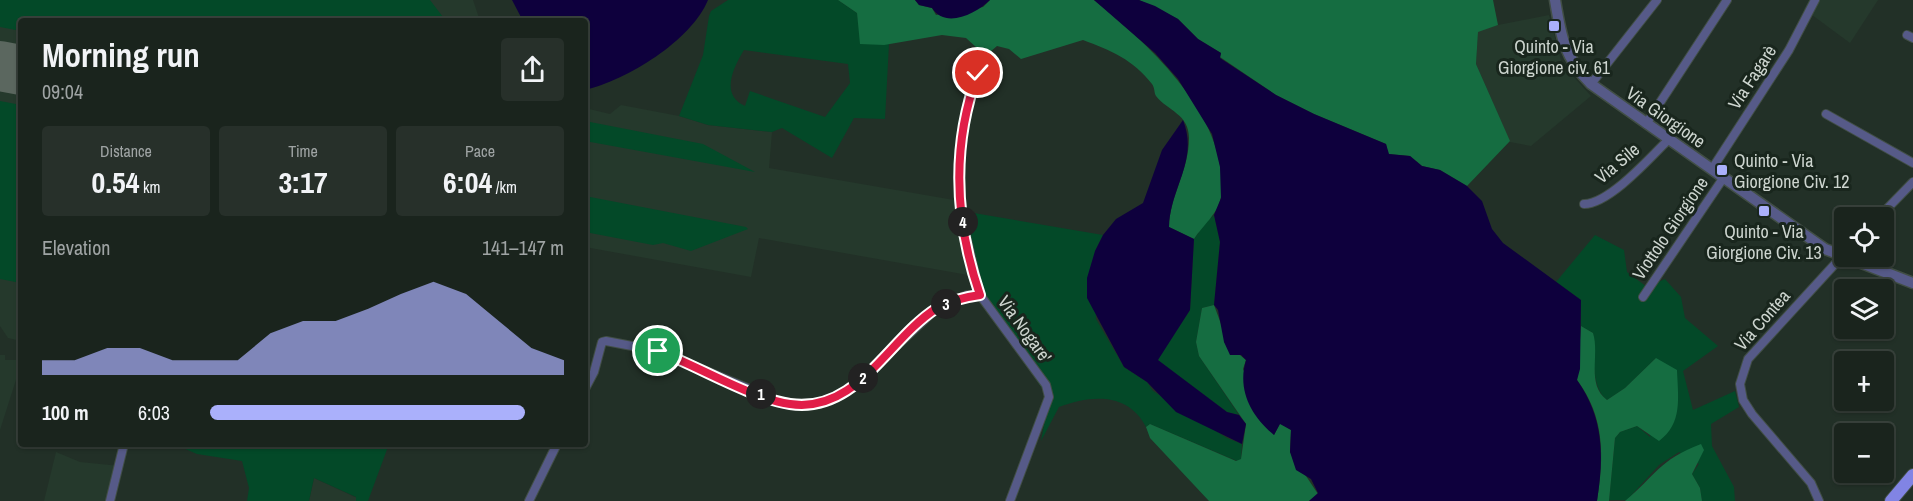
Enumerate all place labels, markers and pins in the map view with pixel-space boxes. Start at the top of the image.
marker: Quinto - Via Giorgione civ. 61 [1547,19,1561,33]
place label: Quinto - Via Giorgione civ. 61 [1498,34,1611,80]
pin [952,47,1003,98]
place label: Quinto - Via Giorgione Civ. 12 [1734,148,1849,194]
marker: Quinto - Via Giorgione Civ. 12 [1715,163,1729,177]
marker: Quinto - Via Giorgione Civ. 13 [1757,204,1771,218]
pin: 4 [948,207,978,237]
place label: Quinto - Via Giorgione Civ. 13 [1706,219,1822,265]
pin: 3 [931,289,961,319]
pin [632,325,683,376]
pin: 2 [848,363,878,393]
pin: 1 [746,379,776,409]

